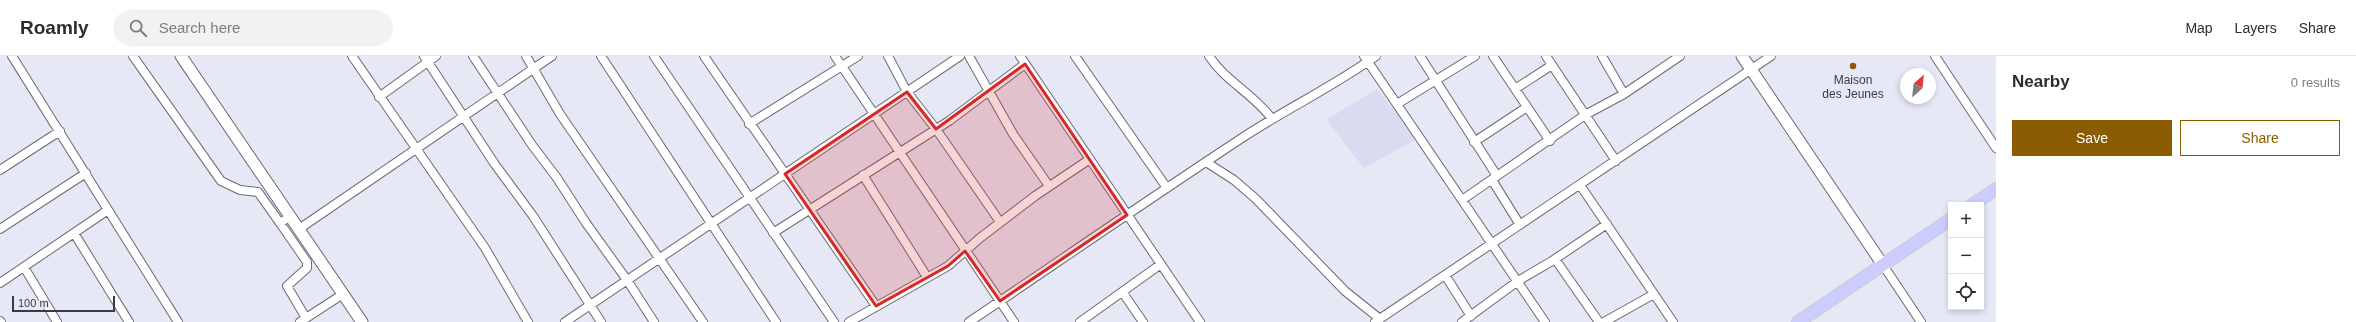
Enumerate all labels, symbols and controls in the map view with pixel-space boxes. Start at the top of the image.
search box [113,10,393,46]
text: Roamly [20,17,89,38]
icon: search [127,17,149,39]
text: Search here [159,19,240,36]
text: Map [2185,20,2213,36]
text: Layers [2235,20,2277,36]
text: Share [2299,20,2336,36]
marker: Maison des Jeunes [1848,61,1858,71]
north arrow [1900,68,1936,104]
text: Nearby [2012,72,2070,91]
place label: Maison des Jeunes [1822,73,1884,101]
text: 0 results [2291,75,2340,90]
button: Save [2012,120,2172,156]
button: Share [2180,120,2340,156]
map controls [1948,202,1984,310]
button: + [1948,202,1984,238]
button: − [1948,238,1984,274]
button: locate [1948,274,1984,310]
scale bar [12,294,115,313]
text: 100 m [18,297,49,309]

